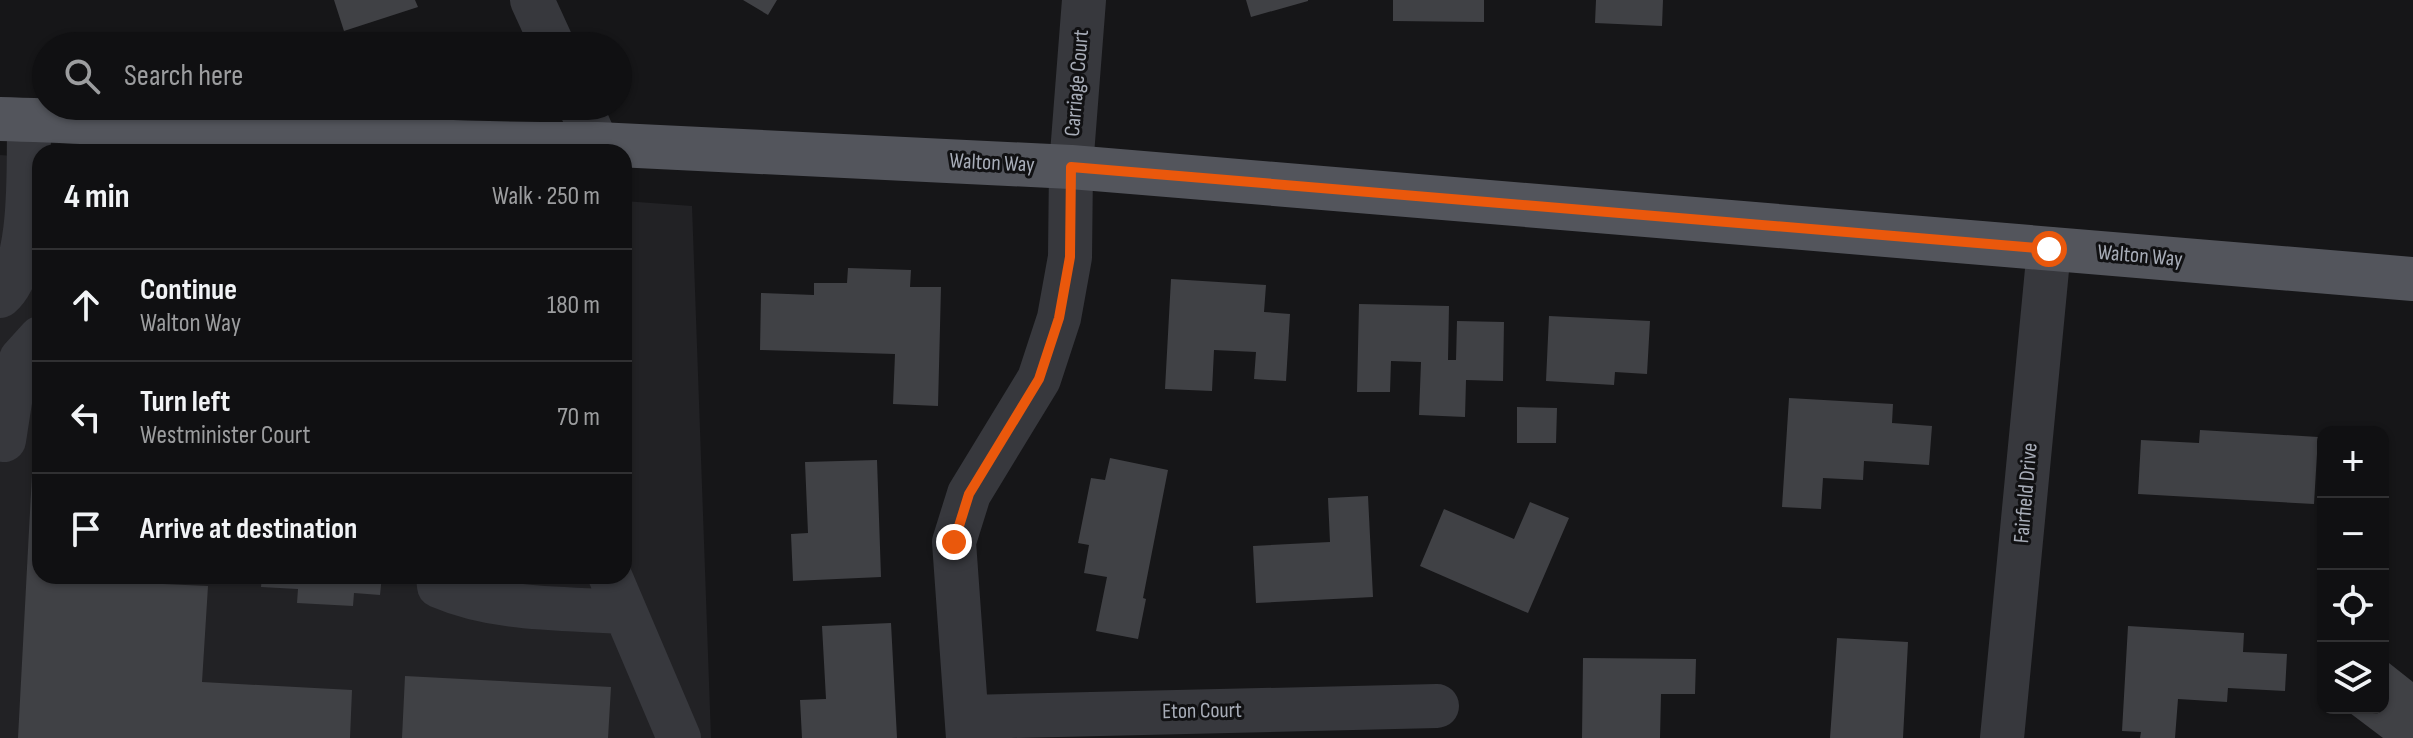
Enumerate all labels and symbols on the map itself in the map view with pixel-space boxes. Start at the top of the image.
street label: Carriage Court [1059,28,1095,138]
street label: Walton Way [949,147,1036,179]
route start [2031,231,2067,267]
street label: Walton Way [2096,239,2184,273]
street label: Fairfield Drive [2008,442,2044,544]
route end [936,524,972,560]
street label: Eton Court [1162,697,1242,725]

